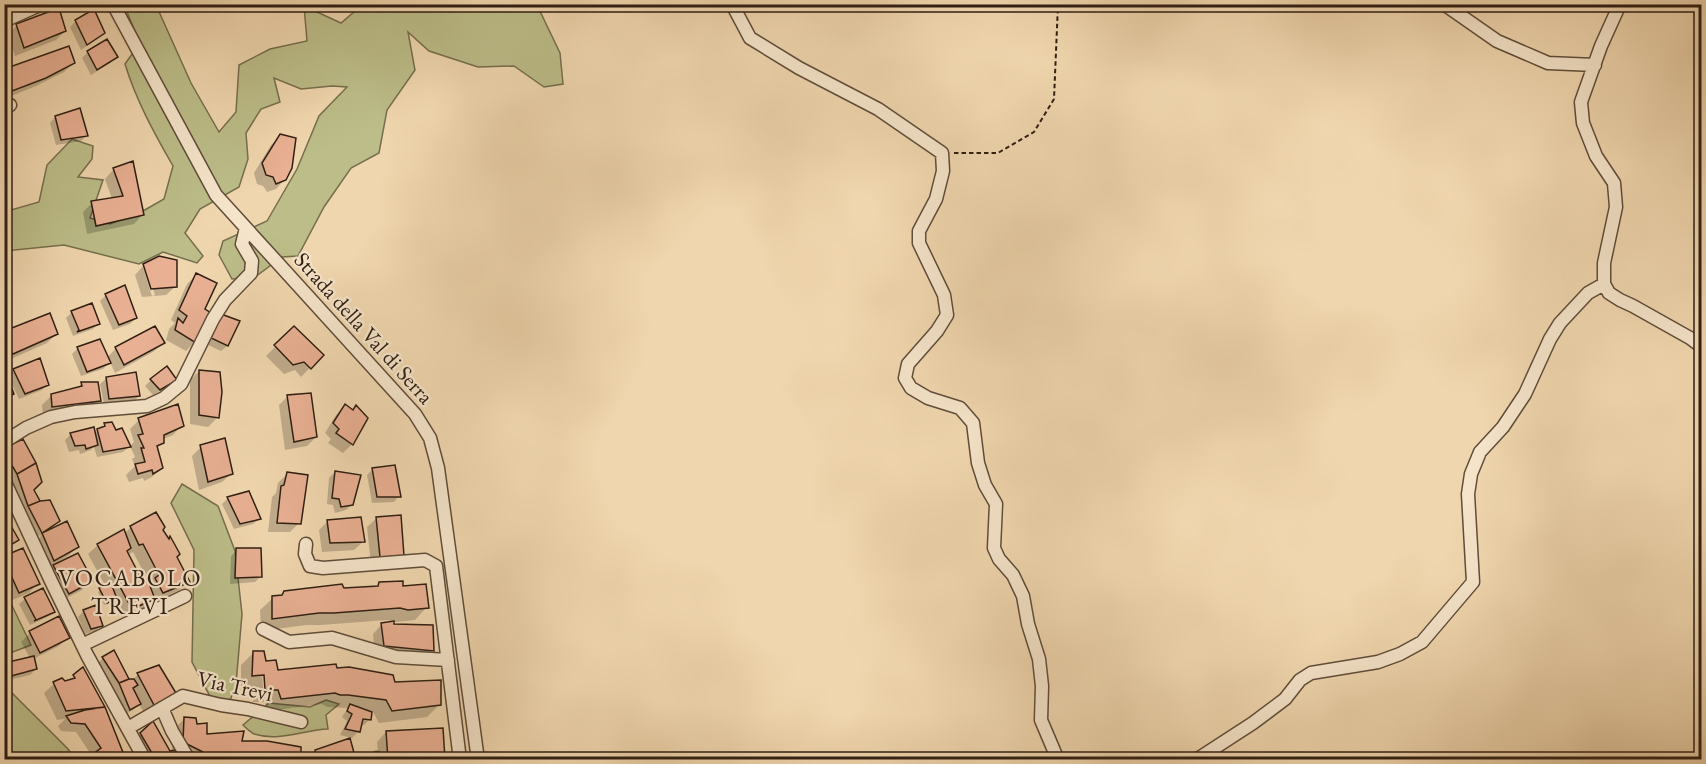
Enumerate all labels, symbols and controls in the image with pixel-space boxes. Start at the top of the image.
street label: Strada della Val di Serra [288,246,440,410]
district label: VOCABOLO TREVI [58,562,202,621]
street label: Via Trevi [195,664,275,708]

